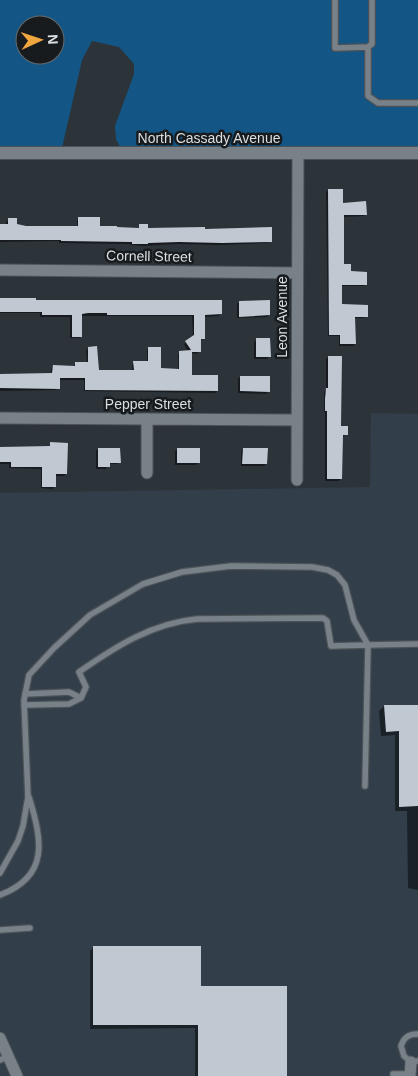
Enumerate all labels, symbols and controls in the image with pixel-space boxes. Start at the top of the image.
north arrow [15,15,65,65]
text: N [45,34,61,45]
street label: North Cassady Avenue [138,130,281,146]
street label: Cornell Street [106,247,192,265]
street label: Leon Avenue [274,276,290,358]
street label: Pepper Street [105,396,191,412]

